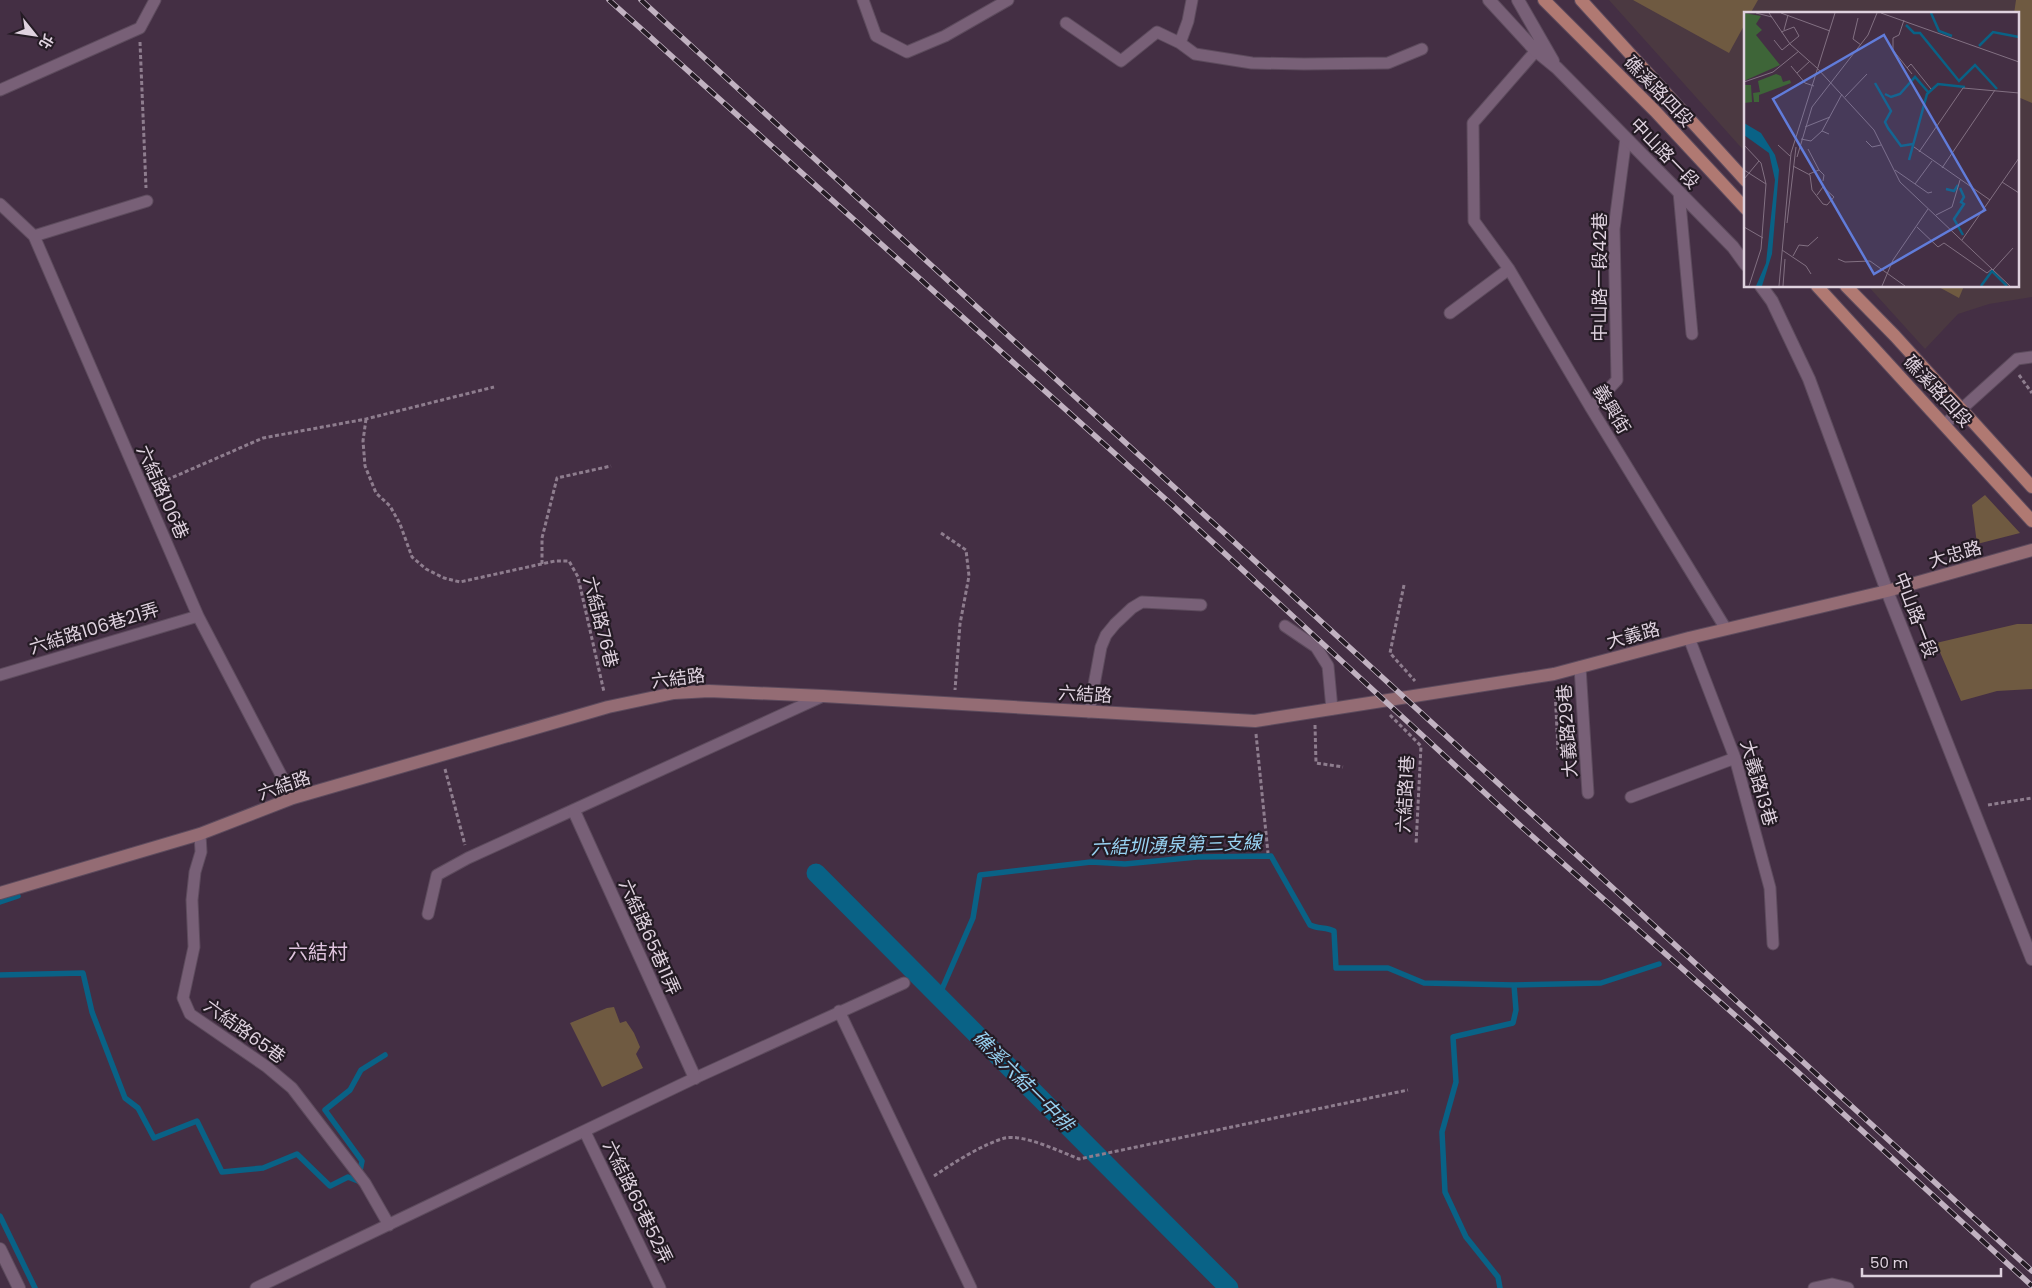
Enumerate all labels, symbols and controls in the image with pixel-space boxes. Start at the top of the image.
north arrow [10,10,60,60]
inset map [1744,12,2020,288]
text: 北 [34,30,58,53]
street label: 礁溪路四段 [1619,50,1699,132]
street label: 中山路一段 [1625,112,1705,194]
street label: 中山路一段42巷 [1587,212,1612,342]
street label: 礁溪路四段 [1898,350,1978,432]
street label: 義興街 [1587,379,1637,439]
street label: 六結路106巷 [131,441,195,543]
street label: 大忠路 [1926,535,1984,573]
street label: 中山路一段 [1888,569,1944,661]
street label: 六結路76巷 [578,574,624,670]
street label: 六結路106巷21弄 [26,596,162,660]
street label: 大義路 [1604,616,1662,654]
street label: 六結路 [650,662,706,694]
street label: 六結路 [1057,680,1113,708]
street label: 大義路29巷 [1551,683,1583,779]
street label: 大義路13巷 [1735,737,1783,829]
street label: 六結路1巷 [1390,755,1420,833]
street label: 六結路 [254,764,314,806]
water label: 六結圳湧泉第三支線 [1090,828,1264,861]
street label: 六結路65巷11弄 [613,875,687,999]
district label: 六結村 [288,938,348,966]
street label: 六結路65巷 [199,993,291,1069]
water label: 礁溪六結一中排 [966,1024,1082,1140]
street label: 六結路65巷52弄 [597,1136,679,1268]
scale bar [1862,1246,2001,1278]
text: 50 m [1870,1252,1908,1273]

